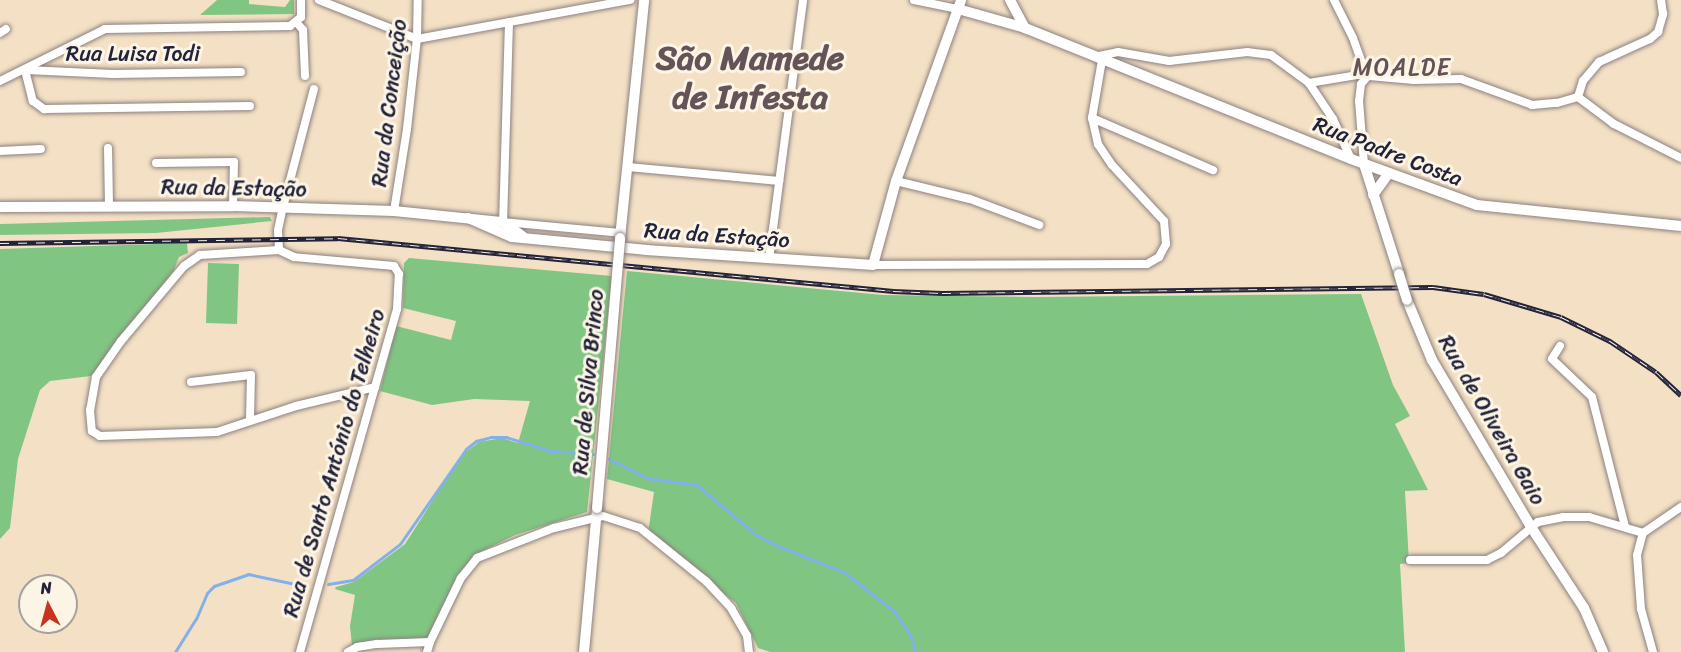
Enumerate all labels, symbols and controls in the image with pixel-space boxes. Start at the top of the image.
street label: Rua da Conceição [366,18,412,188]
district label: São Mamede de Infesta [656,38,844,118]
street label: Rua Luisa Todi [65,41,201,67]
district label: MOALDE [1353,54,1451,82]
street label: Rua Padre Costa [1309,110,1467,192]
street label: Rua da Estação [161,174,307,202]
street label: Rua da Estação [643,217,791,253]
street label: Rua de Silva Brinco [567,288,609,476]
street label: Rua de Santo António do Telheiro [277,305,391,621]
street label: Rua de Oliveira Gaio [1433,330,1551,510]
text: N [39,573,53,603]
north arrow [18,574,78,634]

